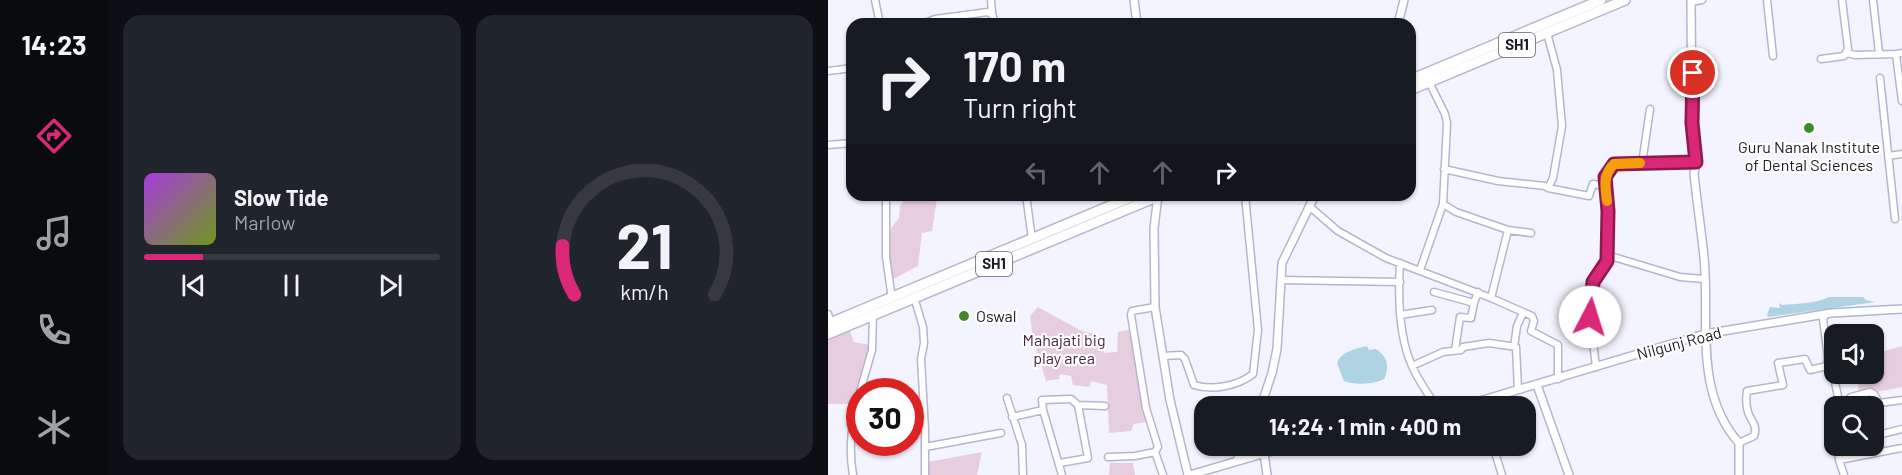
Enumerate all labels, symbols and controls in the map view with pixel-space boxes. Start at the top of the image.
text: 14:23 [21,28,87,60]
road number: SH1 [1499,33,1535,57]
text: 170 m [963,40,1066,90]
icon: right [864,42,942,120]
pin [1667,47,1718,98]
icon: arrive [1676,56,1709,89]
text: Turn right [963,91,1077,123]
icon: directions [33,115,75,157]
marker: Guru Nanak Institute of Dental Sciences [1802,121,1816,135]
place label: Guru Nanak Institute of Dental Sciences [1738,137,1880,174]
icon: left [1020,156,1053,189]
icon: ahead [1083,156,1116,189]
icon: ahead [1146,156,1179,189]
icon: right [1209,156,1242,189]
text: Slow Tide [234,184,329,210]
text: 21 [616,207,673,281]
text: Marlow [234,210,295,234]
icon: music [33,212,75,254]
road number: SH1 [976,252,1012,276]
icon: previous [177,269,210,302]
icon: pause [275,269,308,302]
icon: next [374,269,407,302]
text: km/h [620,279,669,304]
position arrow [1558,285,1622,349]
place label: Oswal [976,306,1016,325]
icon: phone [33,309,75,351]
marker: Oswal [957,309,971,323]
street label: Nilgunj Road [1634,322,1723,363]
map controls [1824,324,1884,456]
button: sound [1824,324,1884,384]
park label: Mahajati big play area [1023,330,1105,367]
speed limit sign: 30 [846,378,924,456]
button: search [1824,396,1884,456]
icon: climate [33,406,75,448]
text: 14:24 · 1 min · 400 m [1269,413,1461,439]

